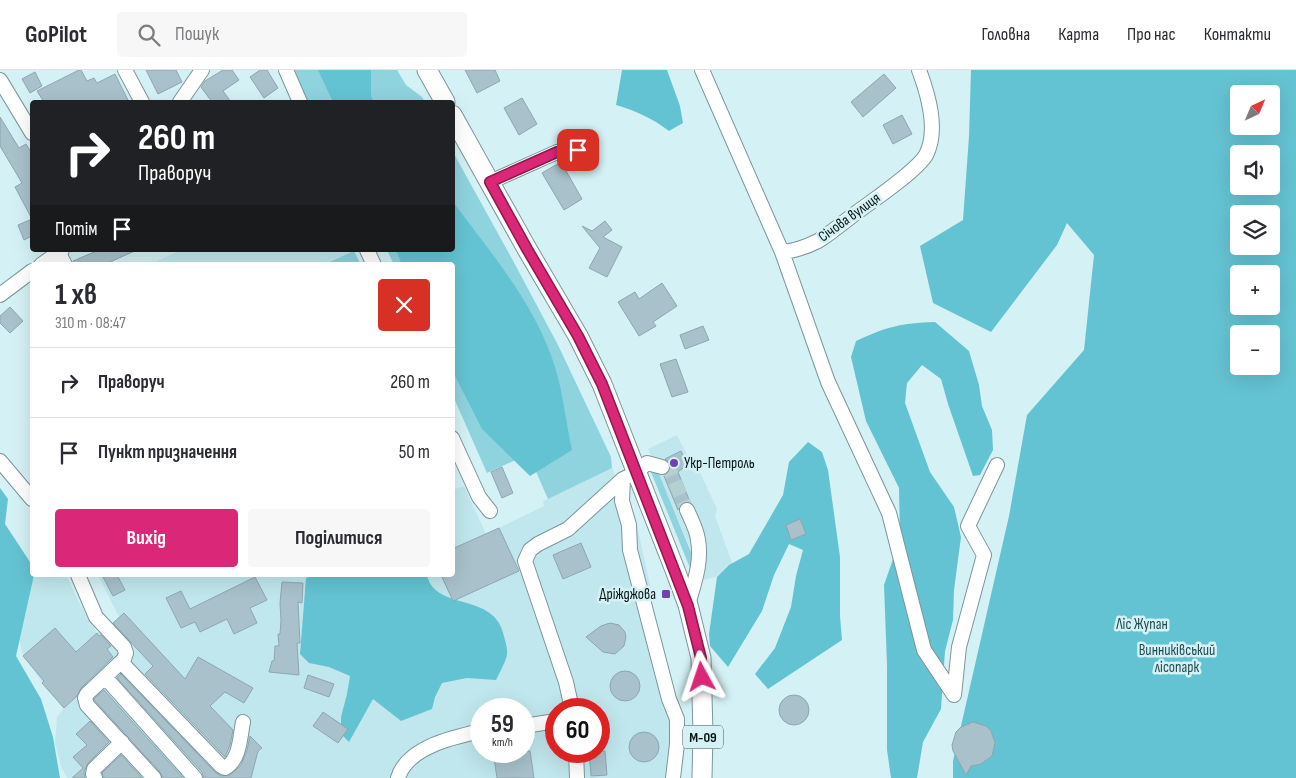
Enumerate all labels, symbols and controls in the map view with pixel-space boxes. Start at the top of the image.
search box [117,12,467,57]
text: GoPilot [25,20,87,49]
icon: search [135,21,163,49]
text: Пошук [175,23,219,46]
text: Головна [982,24,1030,45]
text: Карта [1058,24,1099,45]
text: Про нас [1127,24,1176,45]
text: Контакти [1204,24,1271,45]
north arrow [1230,85,1280,135]
map controls [1230,85,1280,375]
text: 260 m [138,117,215,160]
icon: right [55,120,120,185]
pin [557,129,599,171]
icon: arrive [564,136,592,164]
button: sound [1230,145,1280,195]
text: Праворуч [138,160,211,187]
street label: Січова вулиця [814,188,884,246]
button: layers [1230,205,1280,255]
icon: arrive [108,215,136,243]
text: Потім [55,218,98,241]
button: + [1230,265,1280,315]
text: 1 хв [55,277,97,313]
button: close [378,279,430,331]
text: 310 m · 08:47 [55,314,126,333]
button: − [1230,325,1280,375]
icon: right [55,369,83,397]
text: Праворуч [98,371,165,394]
text: 260 m [390,371,430,394]
icon: arrive [55,439,83,467]
text: Пункт призначення [98,441,237,464]
text: 50 m [399,441,430,464]
place label: Укр-Петроль [684,454,755,473]
marker: Укр-Петроль [668,457,680,469]
button: Вихід [55,509,238,567]
button: Поділитися [248,509,430,567]
place label: Дріжджова [599,585,656,604]
marker: Дріжджова [660,588,672,600]
park label: Ліс Жупан [1115,615,1168,634]
park label: Винниківський лісопарк [1139,641,1215,677]
position arrow [675,650,727,702]
speed limit sign: 60 [545,698,610,763]
text: 59 [491,709,514,740]
road number: М-09 [683,726,723,749]
text: km/h [492,735,513,750]

